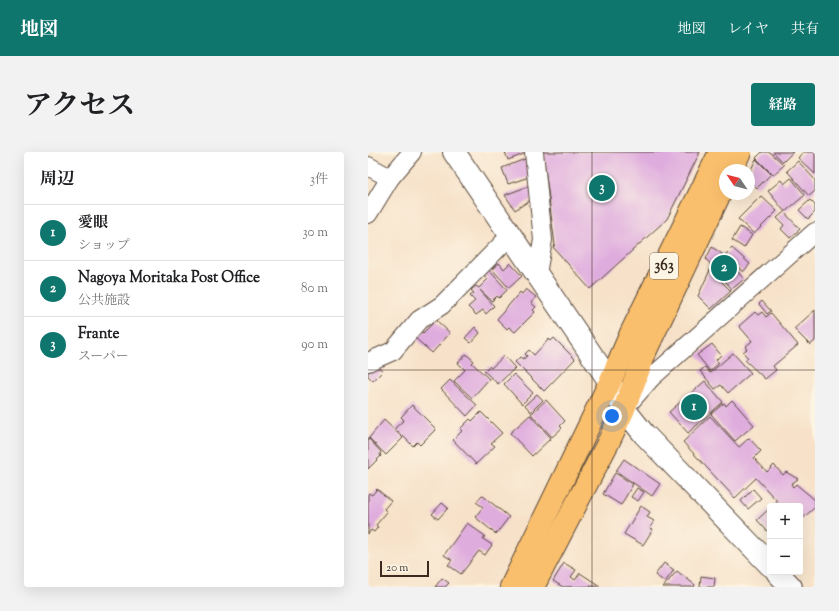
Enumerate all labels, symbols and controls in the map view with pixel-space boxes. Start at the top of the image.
text: 地図 [20,17,58,44]
text: 地図 [678,20,706,40]
text: レイヤ [728,20,769,40]
text: 共有 [791,20,819,40]
button: 経路 [751,83,815,126]
text: アクセス [24,87,135,127]
north arrow [719,164,755,200]
text: 周辺 [40,168,74,192]
text: 3件 [310,171,328,189]
pin: 3 [589,173,615,203]
text: 愛眼 [78,213,108,234]
text: 1 [51,224,55,242]
text: 30 m [302,224,328,242]
text: ショップ [78,237,130,255]
road number: 363 [650,253,678,279]
pin: 2 [711,253,737,283]
text: Nagoya Moritaka Post Office [78,268,260,289]
text: 2 [50,280,56,298]
text: 80 m [301,280,328,298]
text: 公共施設 [78,292,130,310]
text: Frante [78,324,119,345]
text: 3 [50,336,56,354]
text: 90 m [301,336,328,354]
text: スーパー [78,348,129,366]
pin: 1 [681,392,707,422]
your location [602,406,622,426]
map controls [767,503,803,575]
button: + [767,503,803,539]
button: − [767,539,803,575]
scale bar [380,559,429,578]
text: 20 m [386,560,408,576]

